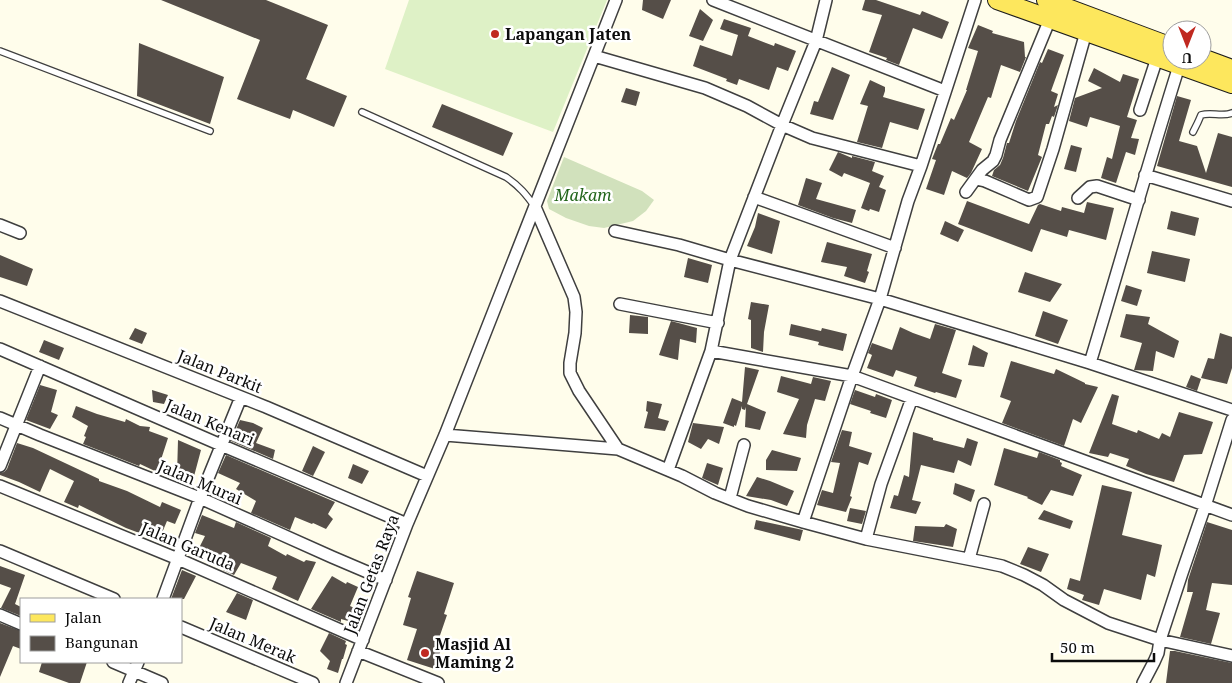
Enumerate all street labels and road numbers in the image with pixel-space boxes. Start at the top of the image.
street label: Jalan Parkit [173,344,266,398]
street label: Jalan Kenari [161,393,258,451]
street label: Jalan Murai [154,454,246,510]
street label: Jalan Getas Raya [338,511,404,638]
street label: Jalan Garuda [137,516,238,576]
street label: Jalan Merak [205,611,300,668]

